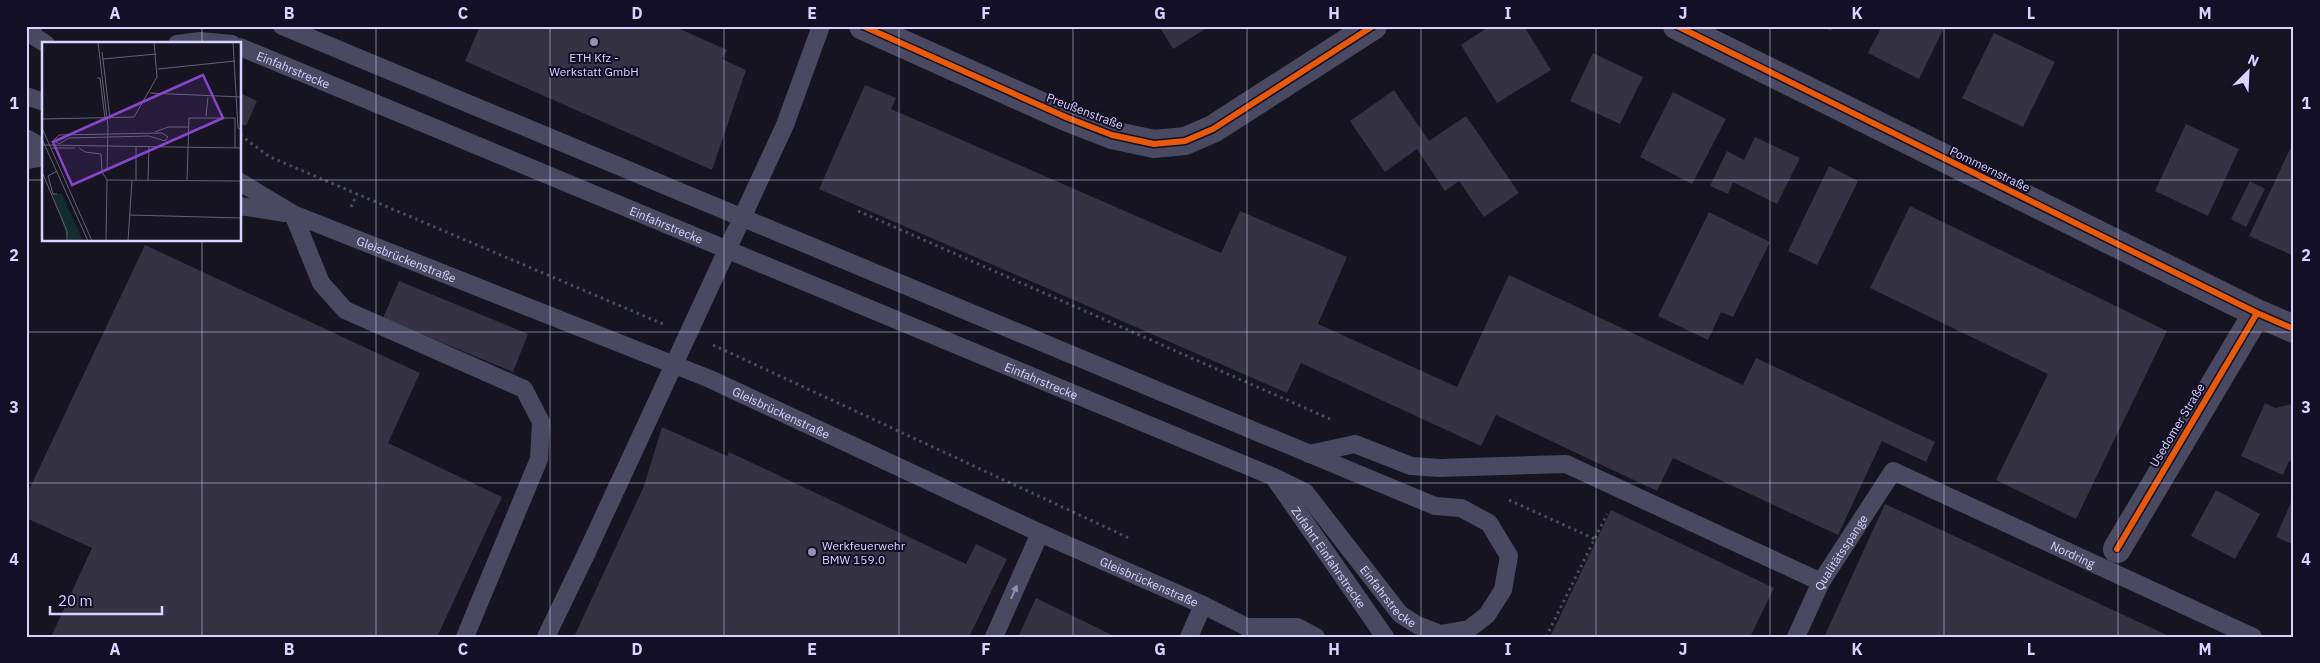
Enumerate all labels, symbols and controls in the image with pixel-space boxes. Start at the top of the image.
text: A [110,3,121,23]
text: B [284,3,295,23]
text: C [458,3,468,23]
text: D [631,3,643,23]
text: E [807,3,817,23]
text: F [981,3,991,23]
text: G [1154,3,1166,23]
text: H [1328,3,1340,23]
text: I [1505,3,1512,23]
text: J [1679,3,1687,23]
text: K [1851,3,1863,23]
text: L [2027,3,2035,23]
text: M [2198,3,2212,23]
marker: ETH Kfz - Werkstatt GmbH [588,36,600,48]
inset map [42,42,241,241]
street label: Einfahrstrecke [255,47,333,91]
north arrow [2222,48,2272,98]
place label: ETH Kfz - Werkstatt GmbH [549,50,639,79]
text: N [2245,50,2262,70]
street label: Preußenstraße [1045,89,1126,133]
text: 1 [9,93,19,113]
text: 1 [2301,93,2311,113]
street label: Pommernstraße [1947,143,2033,195]
street label: Einfahrstrecke [628,202,706,246]
street label: Gleisbrückenstraße [355,232,459,286]
text: 2 [9,245,19,265]
text: 2 [2301,245,2311,265]
street label: Einfahrstrecke [1003,358,1081,402]
street label: Usedomer Straße [2146,380,2208,469]
street label: Gleisbrückenstraße [730,383,833,442]
text: 3 [9,397,19,417]
text: 3 [2301,397,2311,417]
street label: Zufahrt Einfahrstrecke [1289,503,1370,611]
street label: Qualitätsspange [1811,511,1871,593]
street label: Nordring [2049,537,2098,571]
place label: Werkfeuerwehr BMW 159.0 [822,538,906,567]
marker: Werkfeuerwehr BMW 159.0 [806,546,818,558]
text: 4 [9,549,19,569]
text: 4 [2301,549,2311,569]
street label: Gleisbrückenstraße [1098,553,1201,610]
street label: Einfahrstrecke [1357,562,1420,630]
scale bar [50,583,162,615]
one-way arrow [1010,585,1018,599]
text: 20 m [58,591,93,610]
text: A [110,639,121,659]
text: B [284,639,295,659]
text: C [458,639,468,659]
text: D [631,639,643,659]
text: E [807,639,817,659]
text: F [981,639,991,659]
text: G [1154,639,1166,659]
text: H [1328,639,1340,659]
text: I [1505,639,1512,659]
text: J [1679,639,1687,659]
text: K [1851,639,1863,659]
text: L [2027,639,2035,659]
text: M [2198,639,2212,659]

